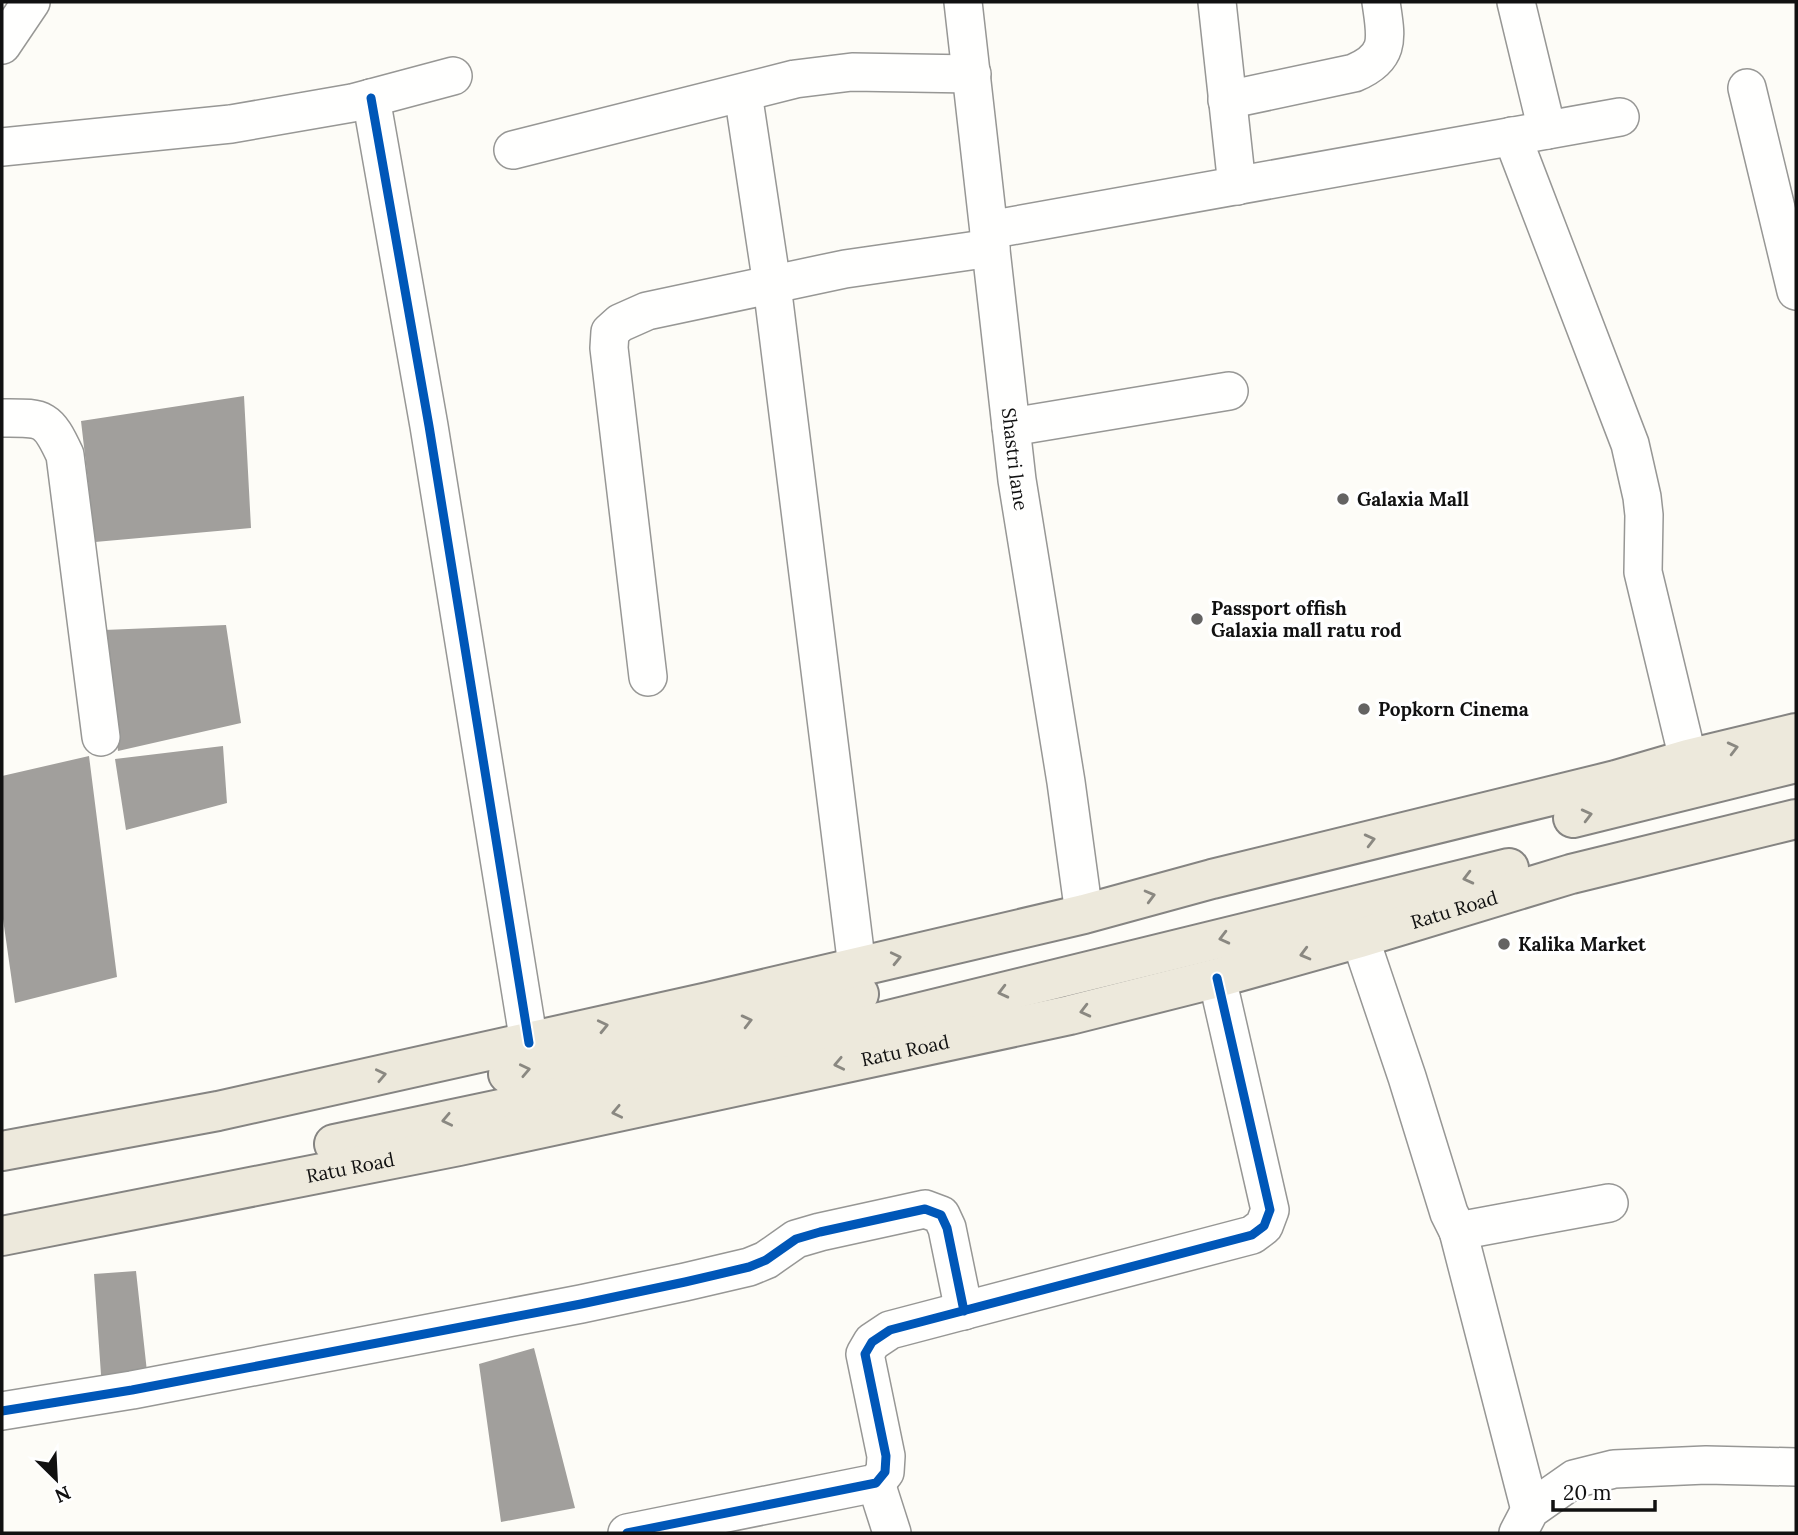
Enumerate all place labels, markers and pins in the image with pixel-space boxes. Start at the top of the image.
place label: Galaxia Mall [1357,487,1469,511]
marker: Galaxia Mall [1335,491,1351,507]
place label: Passport offish Galaxia mall ratu rod [1211,596,1402,642]
marker: Passport offish Galaxia mall ratu rod [1189,611,1205,627]
place label: Popkorn Cinema [1378,697,1529,721]
marker: Popkorn Cinema [1356,701,1372,717]
place label: Kalika Market [1518,932,1647,956]
marker: Kalika Market [1496,936,1512,952]

